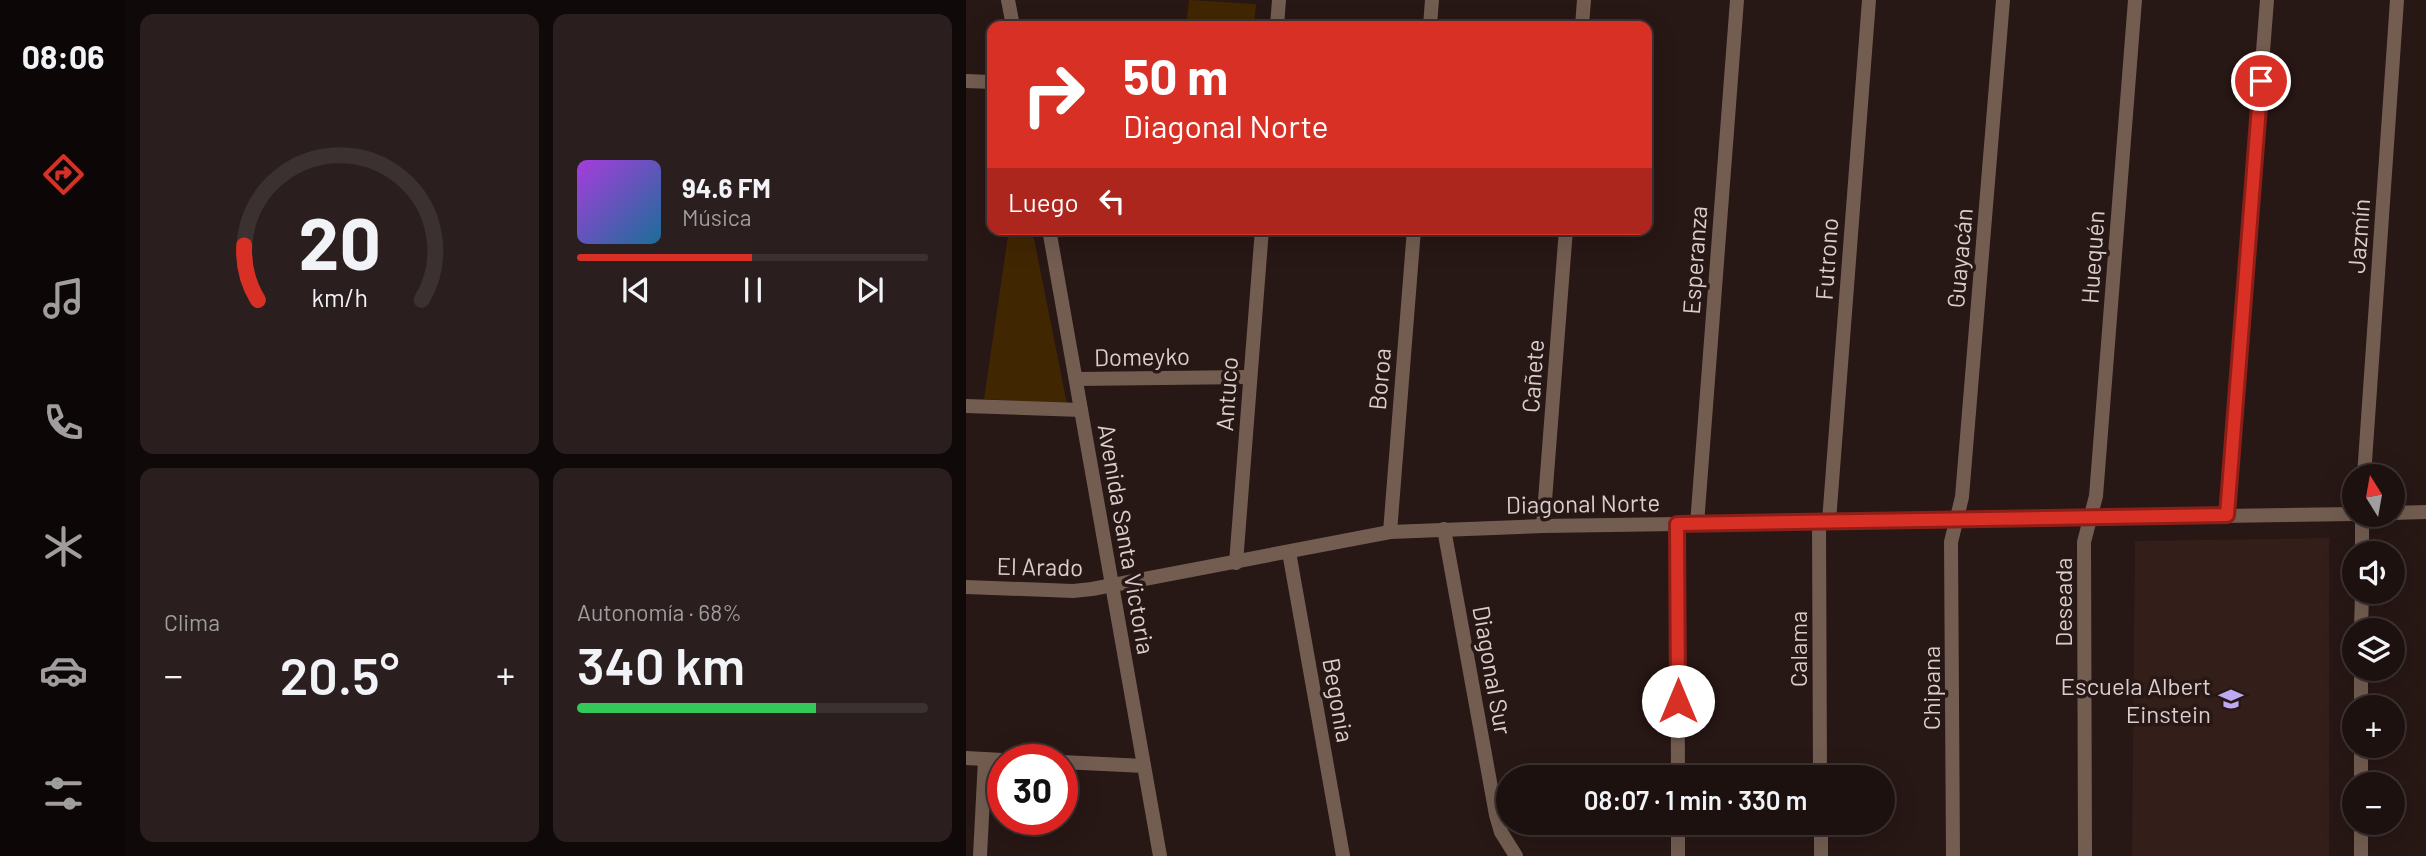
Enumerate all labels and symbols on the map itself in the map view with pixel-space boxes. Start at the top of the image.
pin [2231,51,2291,111]
street label: Jazmín [2341,198,2375,274]
street label: Esperanza [1676,205,1712,315]
street label: Guayacán [1940,207,1978,309]
street label: Huequén [2074,210,2110,304]
street label: Futrono [1809,217,1843,301]
street label: Cañete [1515,338,1549,414]
street label: Domeyko [1094,341,1190,371]
street label: Boroa [1362,347,1396,411]
street label: Antuco [1209,356,1243,432]
street label: Avenida Santa Victoria [1092,422,1162,656]
north arrow [2342,464,2404,527]
street label: Diagonal Norte [1506,487,1660,519]
street label: El Arado [996,551,1084,581]
street label: Deseada [2048,557,2077,647]
street label: Diagonal Sur [1467,603,1519,737]
street label: Calama [1783,611,1812,687]
street label: Chipana [1916,646,1945,730]
street label: Begonia [1317,656,1361,744]
position arrow [1641,664,1715,738]
place label: Escuela Albert Einstein [2061,671,2211,728]
school or university icon: Escuela Albert Einstein [2217,685,2245,713]
speed limit sign: 30 [987,744,1078,835]

